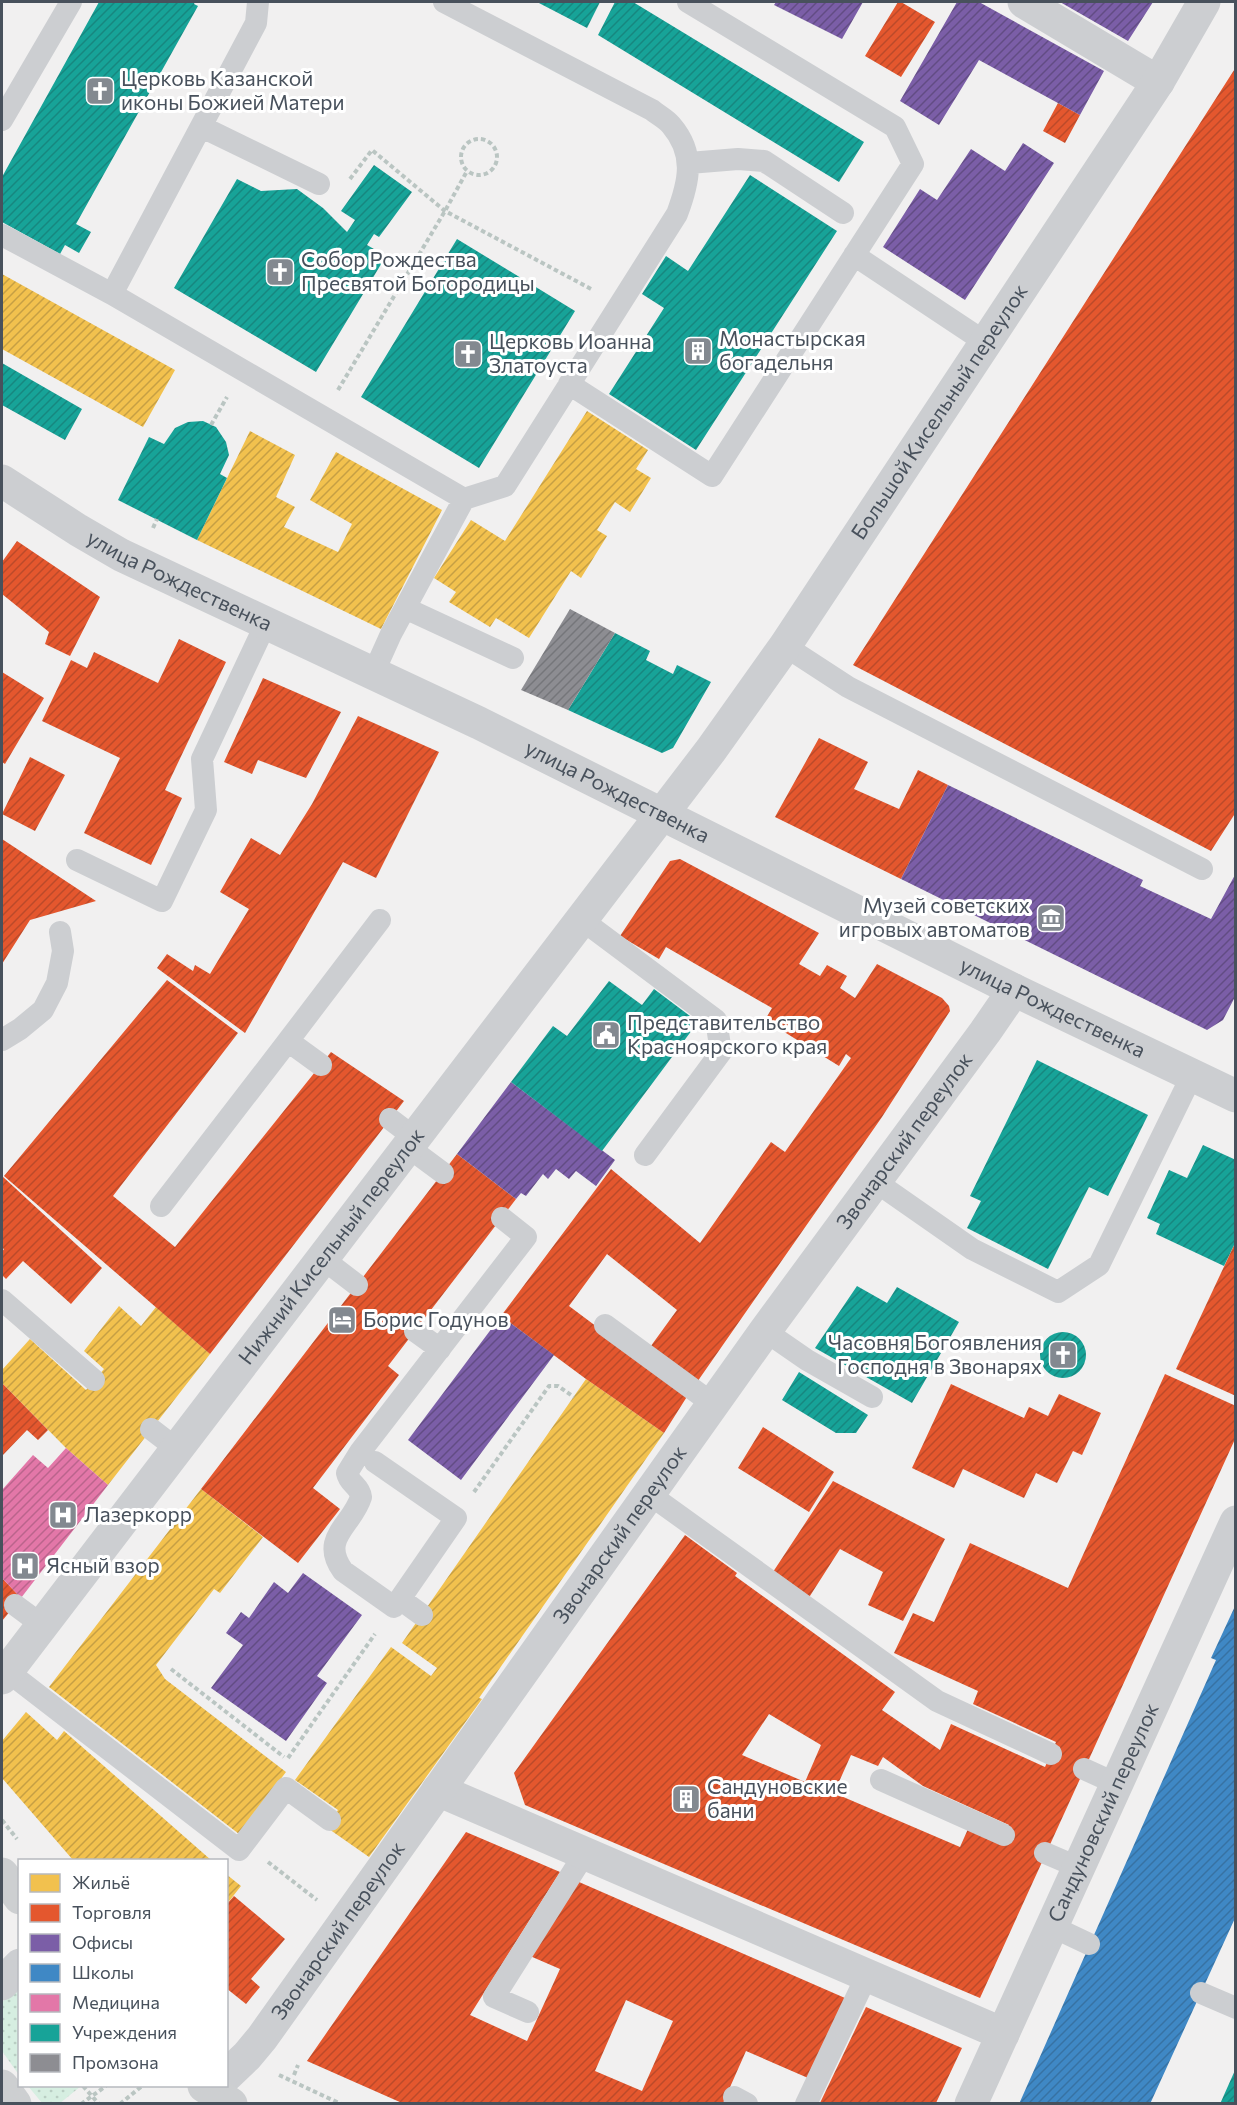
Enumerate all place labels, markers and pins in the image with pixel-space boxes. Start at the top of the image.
place label: Церковь Казанской иконы Божией Матери [121,65,345,114]
church icon: Церковь Казанской иконы Божией Матери [84,75,116,107]
place label: Собор Рождества Пресвятой Богородицы [301,246,535,295]
church icon: Собор Рождества Пресвятой Богородицы [264,256,296,288]
place label: Монастырская богадельня [719,325,866,374]
place label: Церковь Иоанна Златоуста [489,328,652,377]
building icon: Монастырская богадельня [682,335,714,367]
church icon: Церковь Иоанна Златоуста [452,338,484,370]
place label: Музей советских игровых автоматов [839,892,1030,941]
museum icon: Музей советских игровых автоматов [1035,902,1067,934]
place label: Представительство Красноярского края [627,1009,827,1058]
public building icon: Представительство Красноярского края [590,1019,622,1051]
hotel icon: Борис Годунов [326,1304,358,1336]
place label: Борис Годунов [363,1306,509,1331]
place label: Часовня Богоявления Господня в Звонарях [828,1329,1042,1378]
church icon: Часовня Богоявления Господня в Звонарях [1047,1339,1079,1371]
hospital icon: Лазеркорр [47,1499,79,1531]
place label: Лазеркорр [84,1501,192,1526]
hospital icon: Ясный взор [9,1550,41,1582]
place label: Ясный взор [46,1552,160,1577]
place label: Сандуновские бани [707,1773,848,1822]
building icon: Сандуновские бани [670,1783,702,1815]

